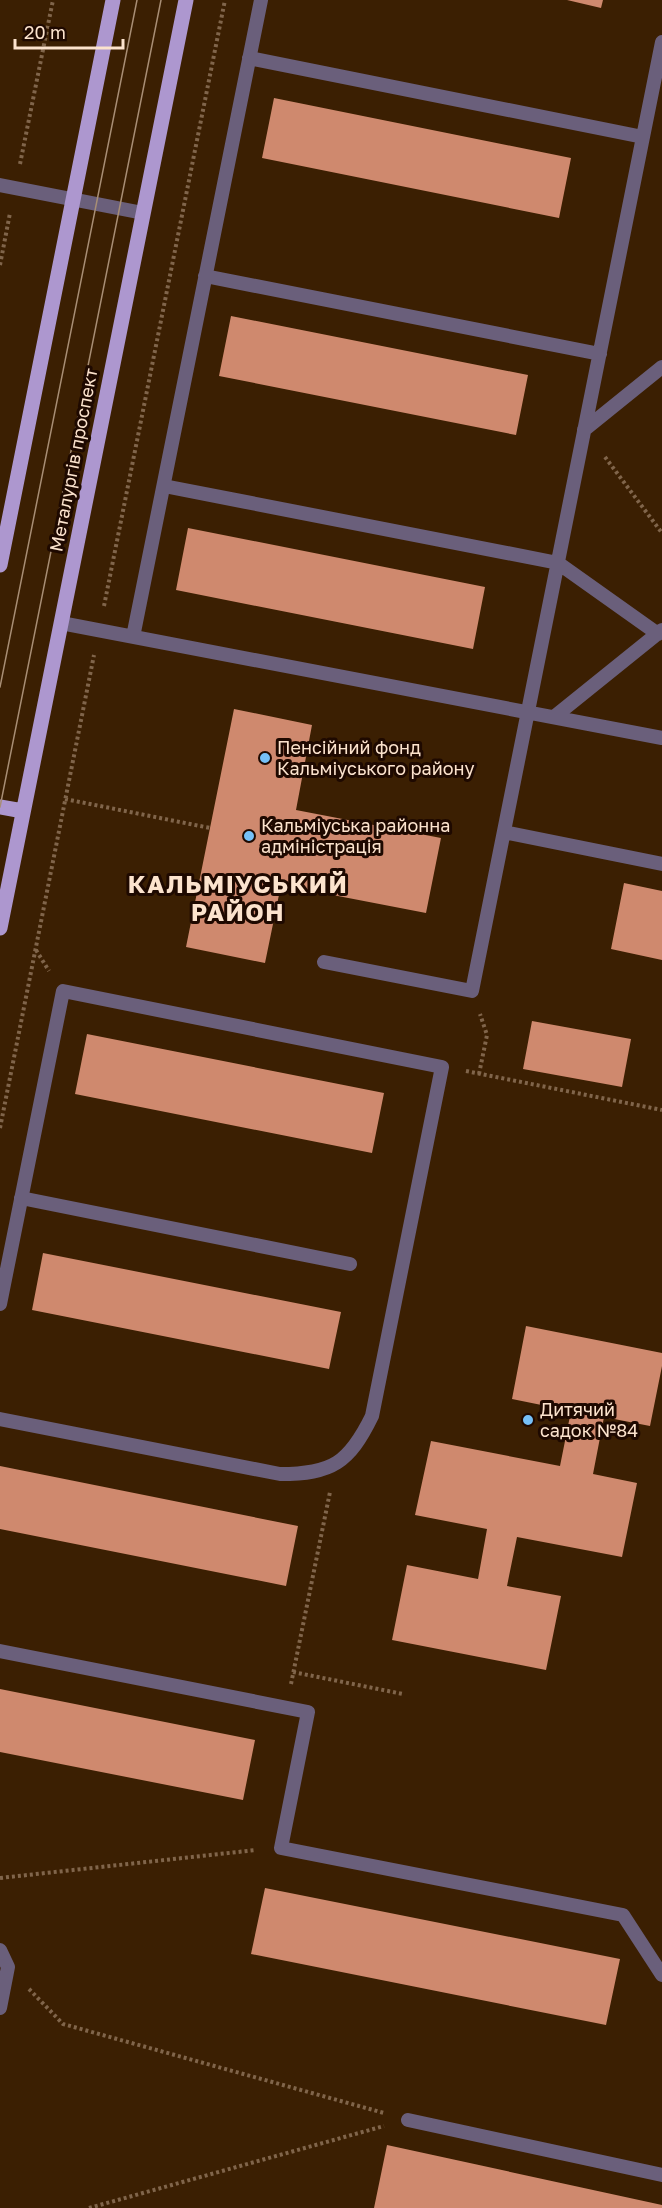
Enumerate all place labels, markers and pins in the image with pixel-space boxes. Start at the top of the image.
place label: Пенсійний фонд Кальміуського району [277,736,475,779]
marker: Пенсійний фонд Кальміуського району [258,751,272,765]
place label: Кальміуська районна адміністрація [261,814,450,857]
marker: Кальміуська районна адміністрація [242,829,256,843]
place label: Дитячий садок №84 [540,1398,638,1441]
marker: Дитячий садок №84 [521,1413,535,1427]

